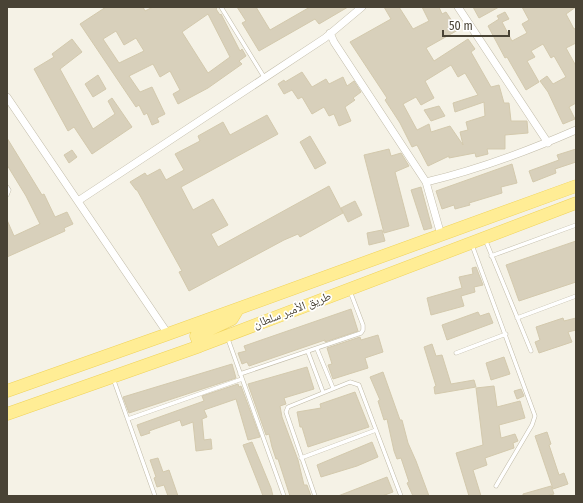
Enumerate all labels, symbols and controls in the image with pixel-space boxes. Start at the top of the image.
scale bar [443,12,509,38]
text: 50 m [449,19,473,33]
street label: طريق الأمير سلطان [251,289,333,331]

